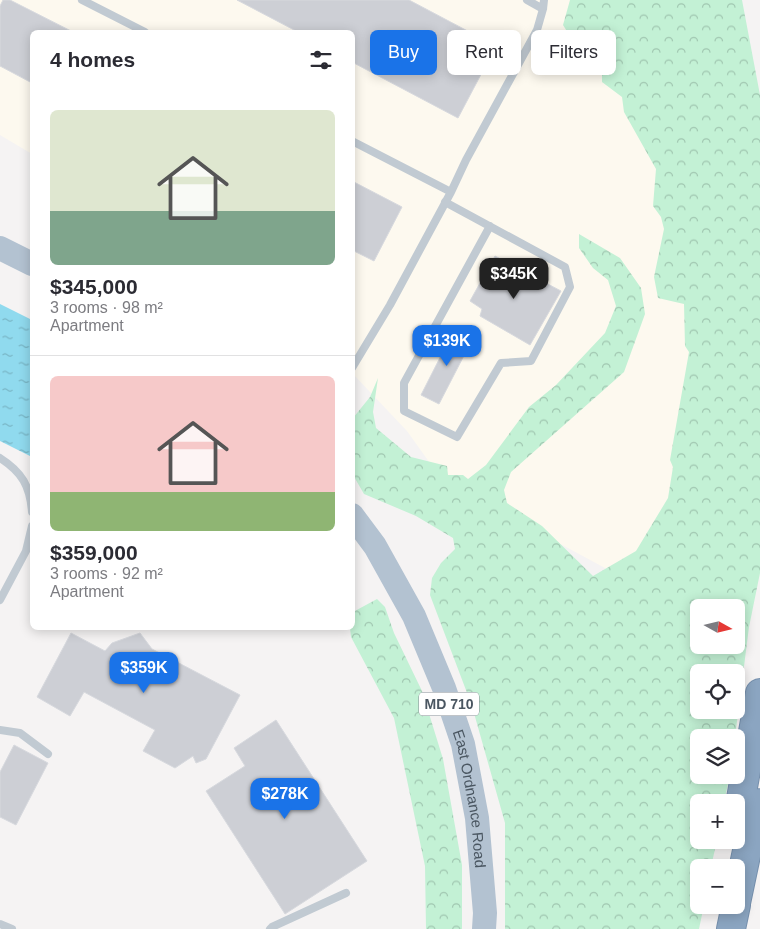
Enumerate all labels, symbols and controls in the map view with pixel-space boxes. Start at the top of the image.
chip: Buy [370,30,437,75]
chip: Rent [447,30,521,75]
chip: Filters [531,30,616,75]
icon: filters [307,46,335,74]
text: 4 homes [50,48,135,71]
icon: home [148,143,238,233]
pin: $345K [479,258,549,300]
text: $345K [490,265,538,282]
text: $345,000 [50,275,138,298]
text: 3 rooms · 98 m² [50,299,163,316]
text: Apartment [50,317,124,334]
pin: $139K [412,324,482,367]
text: $139K [423,332,471,349]
icon: home [148,408,238,498]
text: $359,000 [50,541,138,564]
text: 3 rooms · 92 m² [50,565,163,582]
text: Apartment [50,583,124,600]
north arrow [690,599,745,654]
map controls [690,599,745,914]
pin: $359K [109,652,179,694]
text: $359K [120,659,168,676]
button: locate [690,664,745,719]
road number: MD 710 [419,692,479,716]
street label: East Ordnance Road [450,727,490,868]
button: layers [690,729,745,784]
pin: $278K [250,778,320,820]
text: $278K [261,785,309,802]
button: + [690,794,745,849]
button: − [690,859,745,914]

